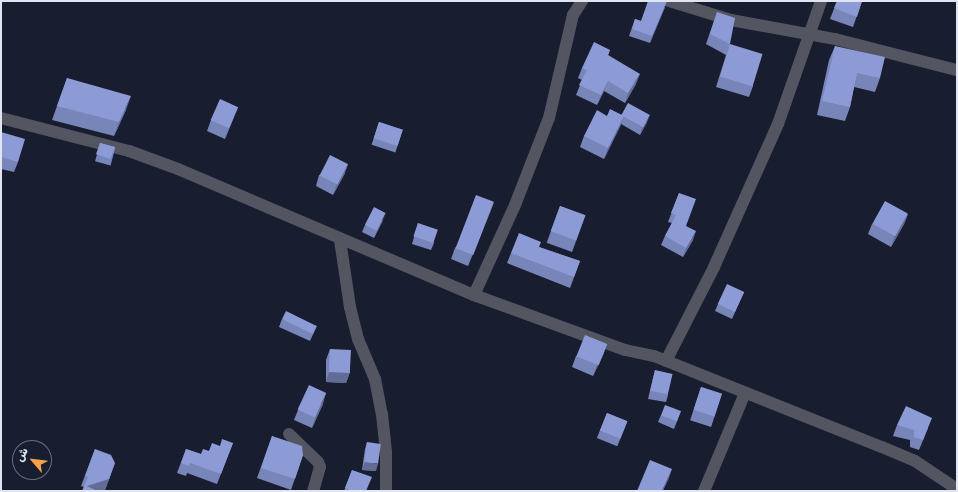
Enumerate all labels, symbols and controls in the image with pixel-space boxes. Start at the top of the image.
north arrow [12,440,52,480]
text: ش [13,445,31,464]

